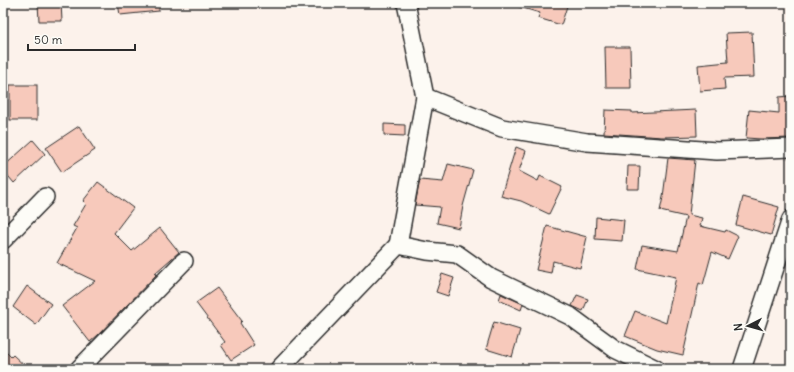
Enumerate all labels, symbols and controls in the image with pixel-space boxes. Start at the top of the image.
scale bar [28,26,135,52]
text: 50 m [34,32,63,47]
north arrow [728,306,768,346]
text: N [731,323,745,332]

